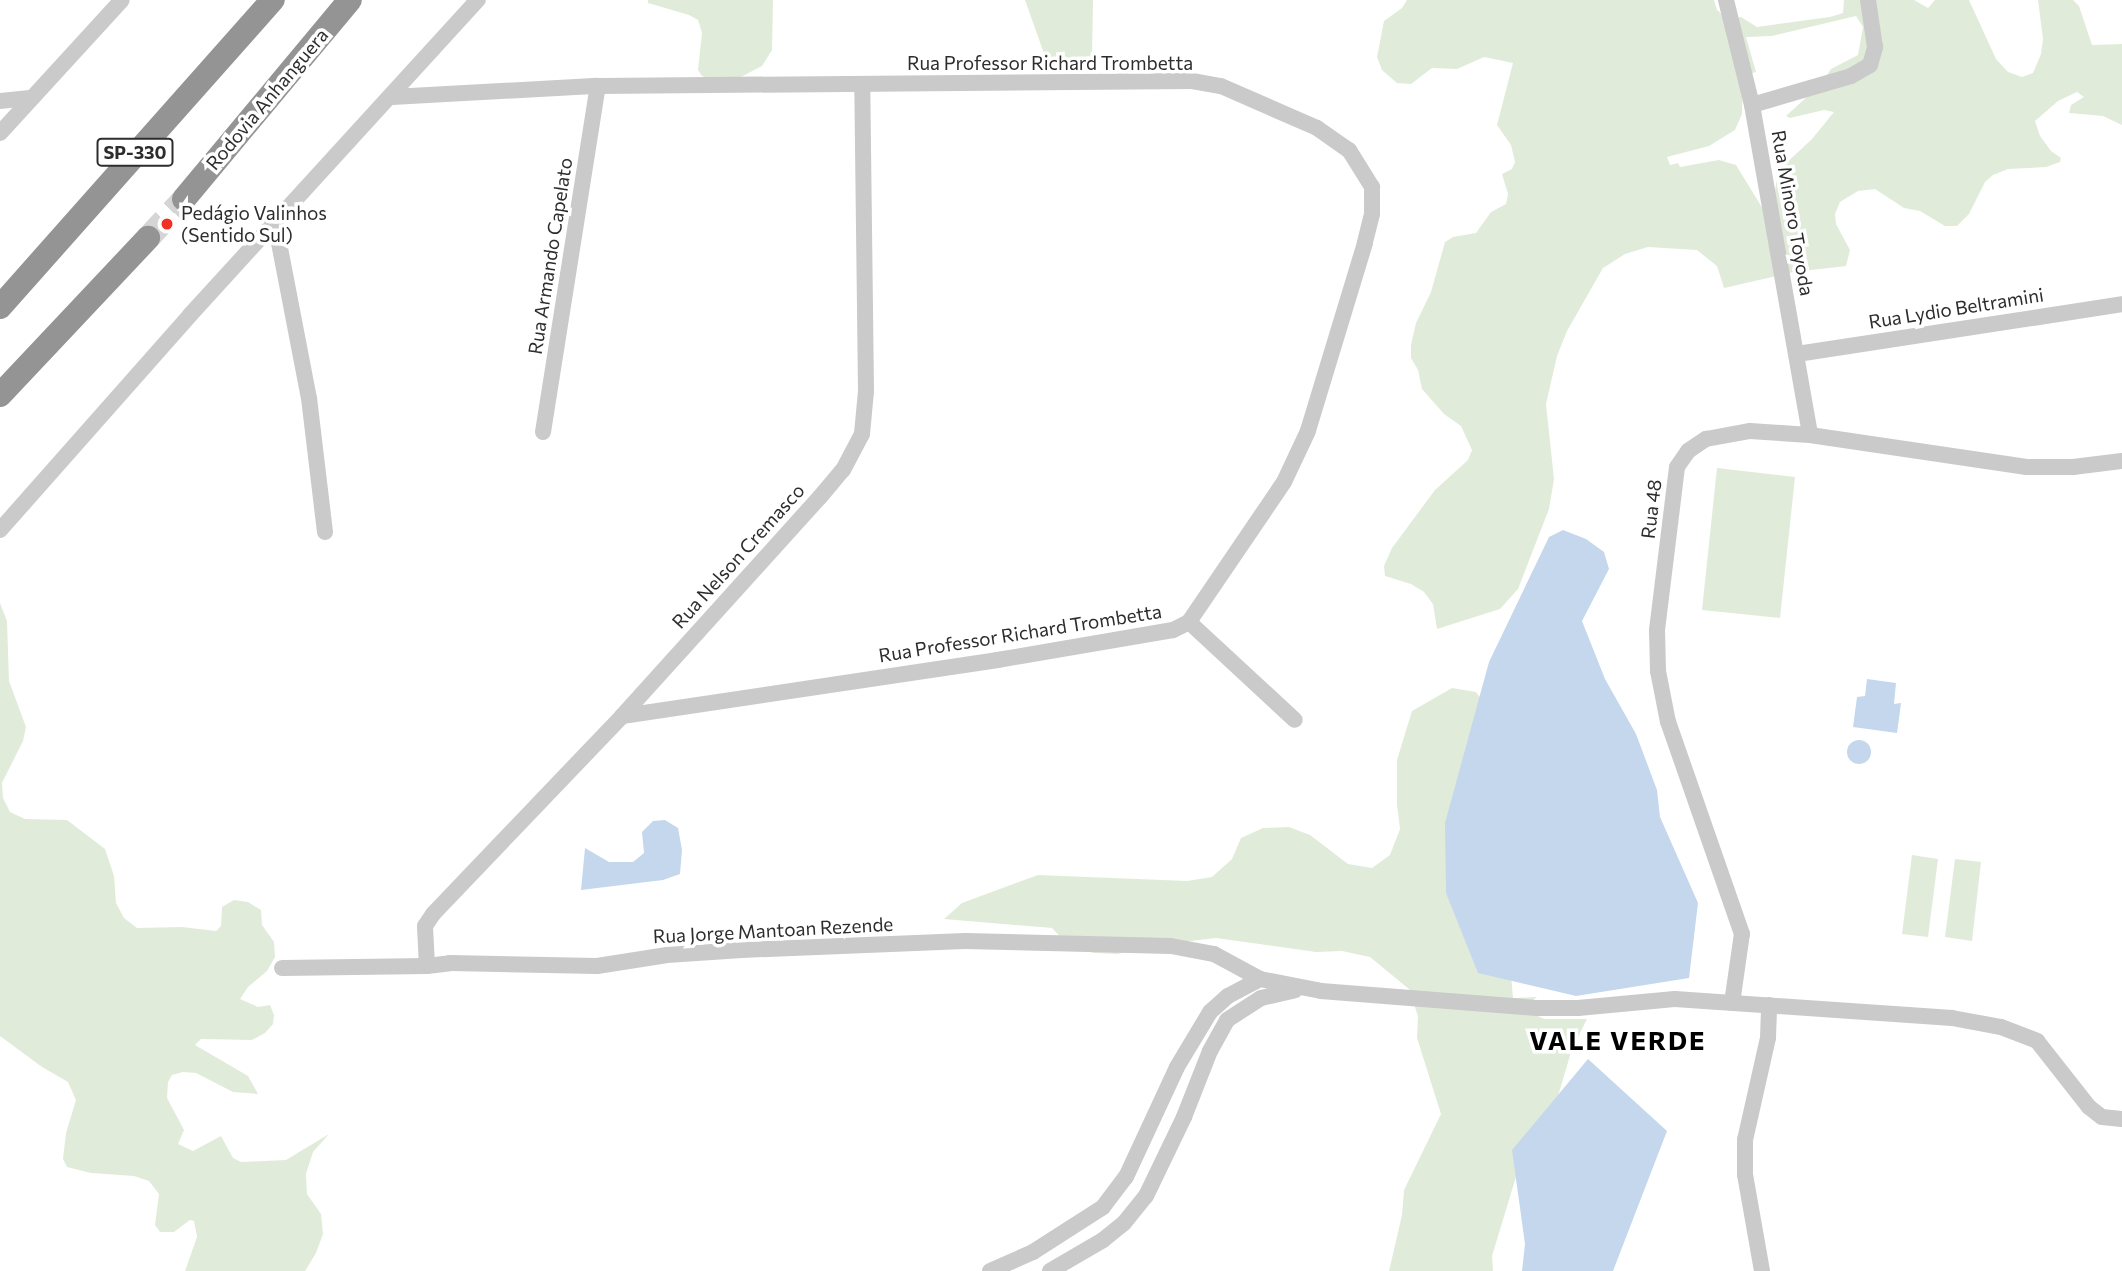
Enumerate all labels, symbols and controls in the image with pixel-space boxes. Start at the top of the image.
street label: Rodovia Anhanguera [201,24,333,174]
street label: Rua Professor Richard Trombetta [907,52,1193,74]
street label: Rua Minoro Toyoda [1767,128,1819,298]
road number: SP-330 [96,138,174,167]
street label: Rua Armando Capelato [523,156,577,356]
place label: Pedágio Valinhos (Sentido Sul) [181,202,327,246]
marker: Pedágio Valinhos (Sentido Sul) [159,216,175,232]
street label: Rua Lydio Beltramini [1867,283,2045,333]
street label: Rua 48 [1636,478,1666,540]
street label: Rua Nelson Cremasco [667,479,809,633]
street label: Rua Professor Richard Trombetta [877,599,1163,667]
street label: Rua Jorge Mantoan Rezende [652,912,894,948]
district label: VALE VERDE [1531,1024,1705,1056]

